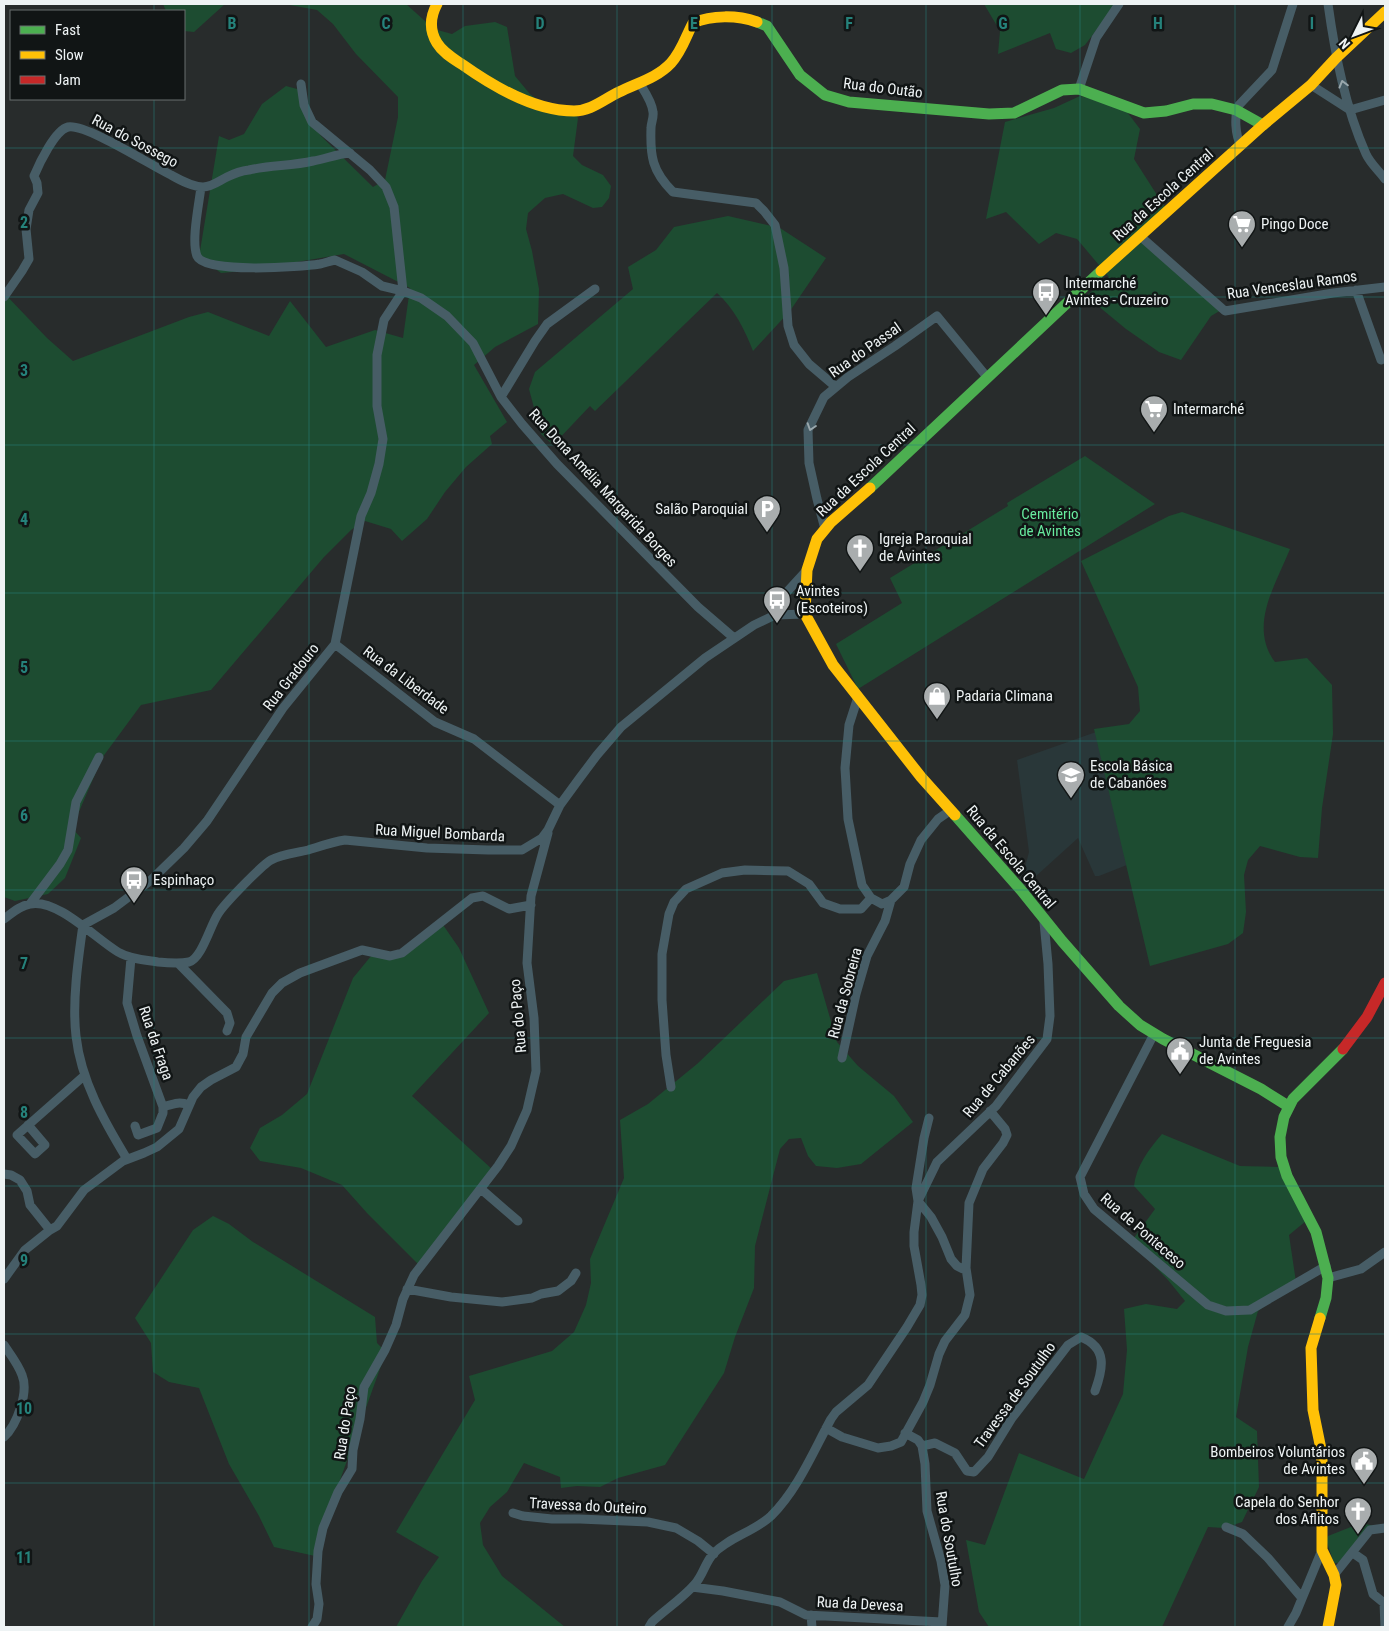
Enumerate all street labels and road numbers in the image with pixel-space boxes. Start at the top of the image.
street label: Rua do Outão [842,74,924,102]
street label: Rua do Sossego [89,111,181,171]
street label: Rua da Escola Central [1109,145,1217,245]
street label: Rua Venceslau Ramos [1226,267,1358,303]
street label: Rua do Passal [825,319,905,381]
street label: Rua Dona Amélia Margarida Borges [525,405,681,571]
street label: Rua da Escola Central [813,419,919,521]
street label: Rua Gradouro [259,640,323,714]
street label: Rua da Liberdade [360,642,452,718]
street label: Rua da Escola Central [963,802,1059,912]
street label: Rua Miguel Bombarda [375,821,505,845]
street label: Rua da Sobreira [824,946,866,1040]
street label: Rua do Paço [506,978,530,1054]
street label: Rua da Fraga [135,1004,177,1082]
street label: Rua de Cabanões [959,1031,1039,1121]
street label: Rua de Ponteceso [1097,1189,1189,1273]
street label: Travessa de Soutulho [970,1338,1060,1452]
street label: Rua do Paço [330,1385,360,1461]
street label: Rua do Soutulho [932,1490,966,1588]
street label: Travessa do Outeiro [529,1494,647,1518]
street label: Rua da Devesa [816,1593,904,1615]

